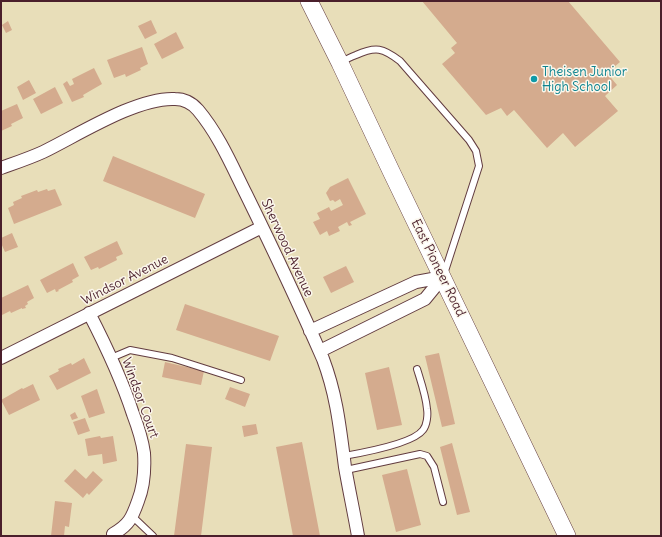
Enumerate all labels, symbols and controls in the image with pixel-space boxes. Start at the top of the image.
place label: Theisen Junior High School [542,64,627,95]
marker: Theisen Junior High School [529,74,539,84]
street label: Sherwood Avenue [257,197,317,299]
street label: East Pioneer Road [408,217,468,319]
street label: Windsor Avenue [79,251,171,309]
street label: Windsor Court [118,356,162,440]

